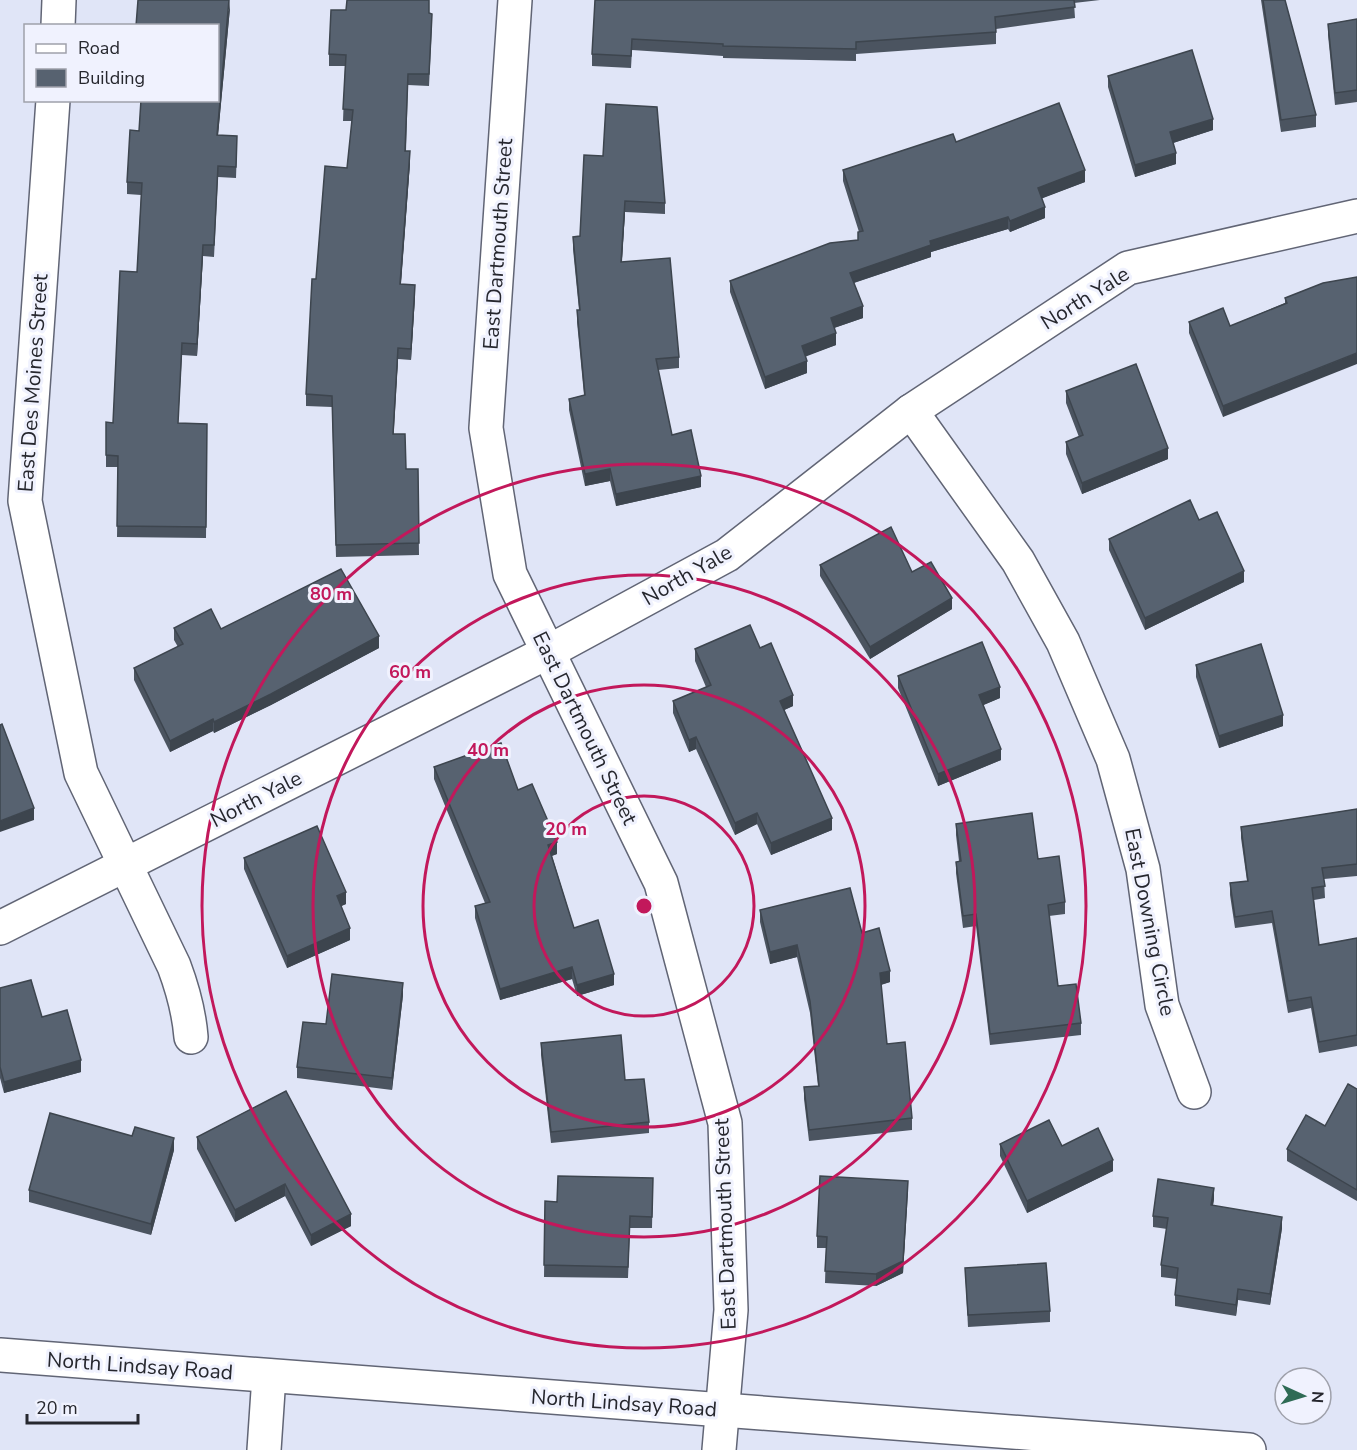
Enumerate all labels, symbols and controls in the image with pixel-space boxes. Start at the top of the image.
legend [24,24,219,102]
text: Road [78,36,120,60]
text: Building [78,66,145,90]
street label: East Dartmouth Street [477,137,519,350]
street label: North Yale [1035,260,1135,336]
street label: East Des Moines Street [11,272,55,493]
street label: North Yale [637,538,737,612]
text: 80 m [310,582,352,606]
street label: East Dartmouth Street [526,627,644,830]
text: 60 m [389,660,431,684]
text: 40 m [467,738,509,762]
street label: North Yale [205,764,307,834]
text: 20 m [545,817,587,841]
street label: East Downing Circle [1118,826,1182,1018]
centre of rings [634,896,654,916]
street label: East Dartmouth Street [707,1117,743,1330]
street label: North Lindsay Road [46,1346,234,1386]
north arrow [1273,1366,1333,1426]
street label: North Lindsay Road [530,1383,718,1423]
scale bar [27,1387,138,1425]
text: N [1306,1390,1328,1404]
text: 20 m [36,1396,78,1420]

